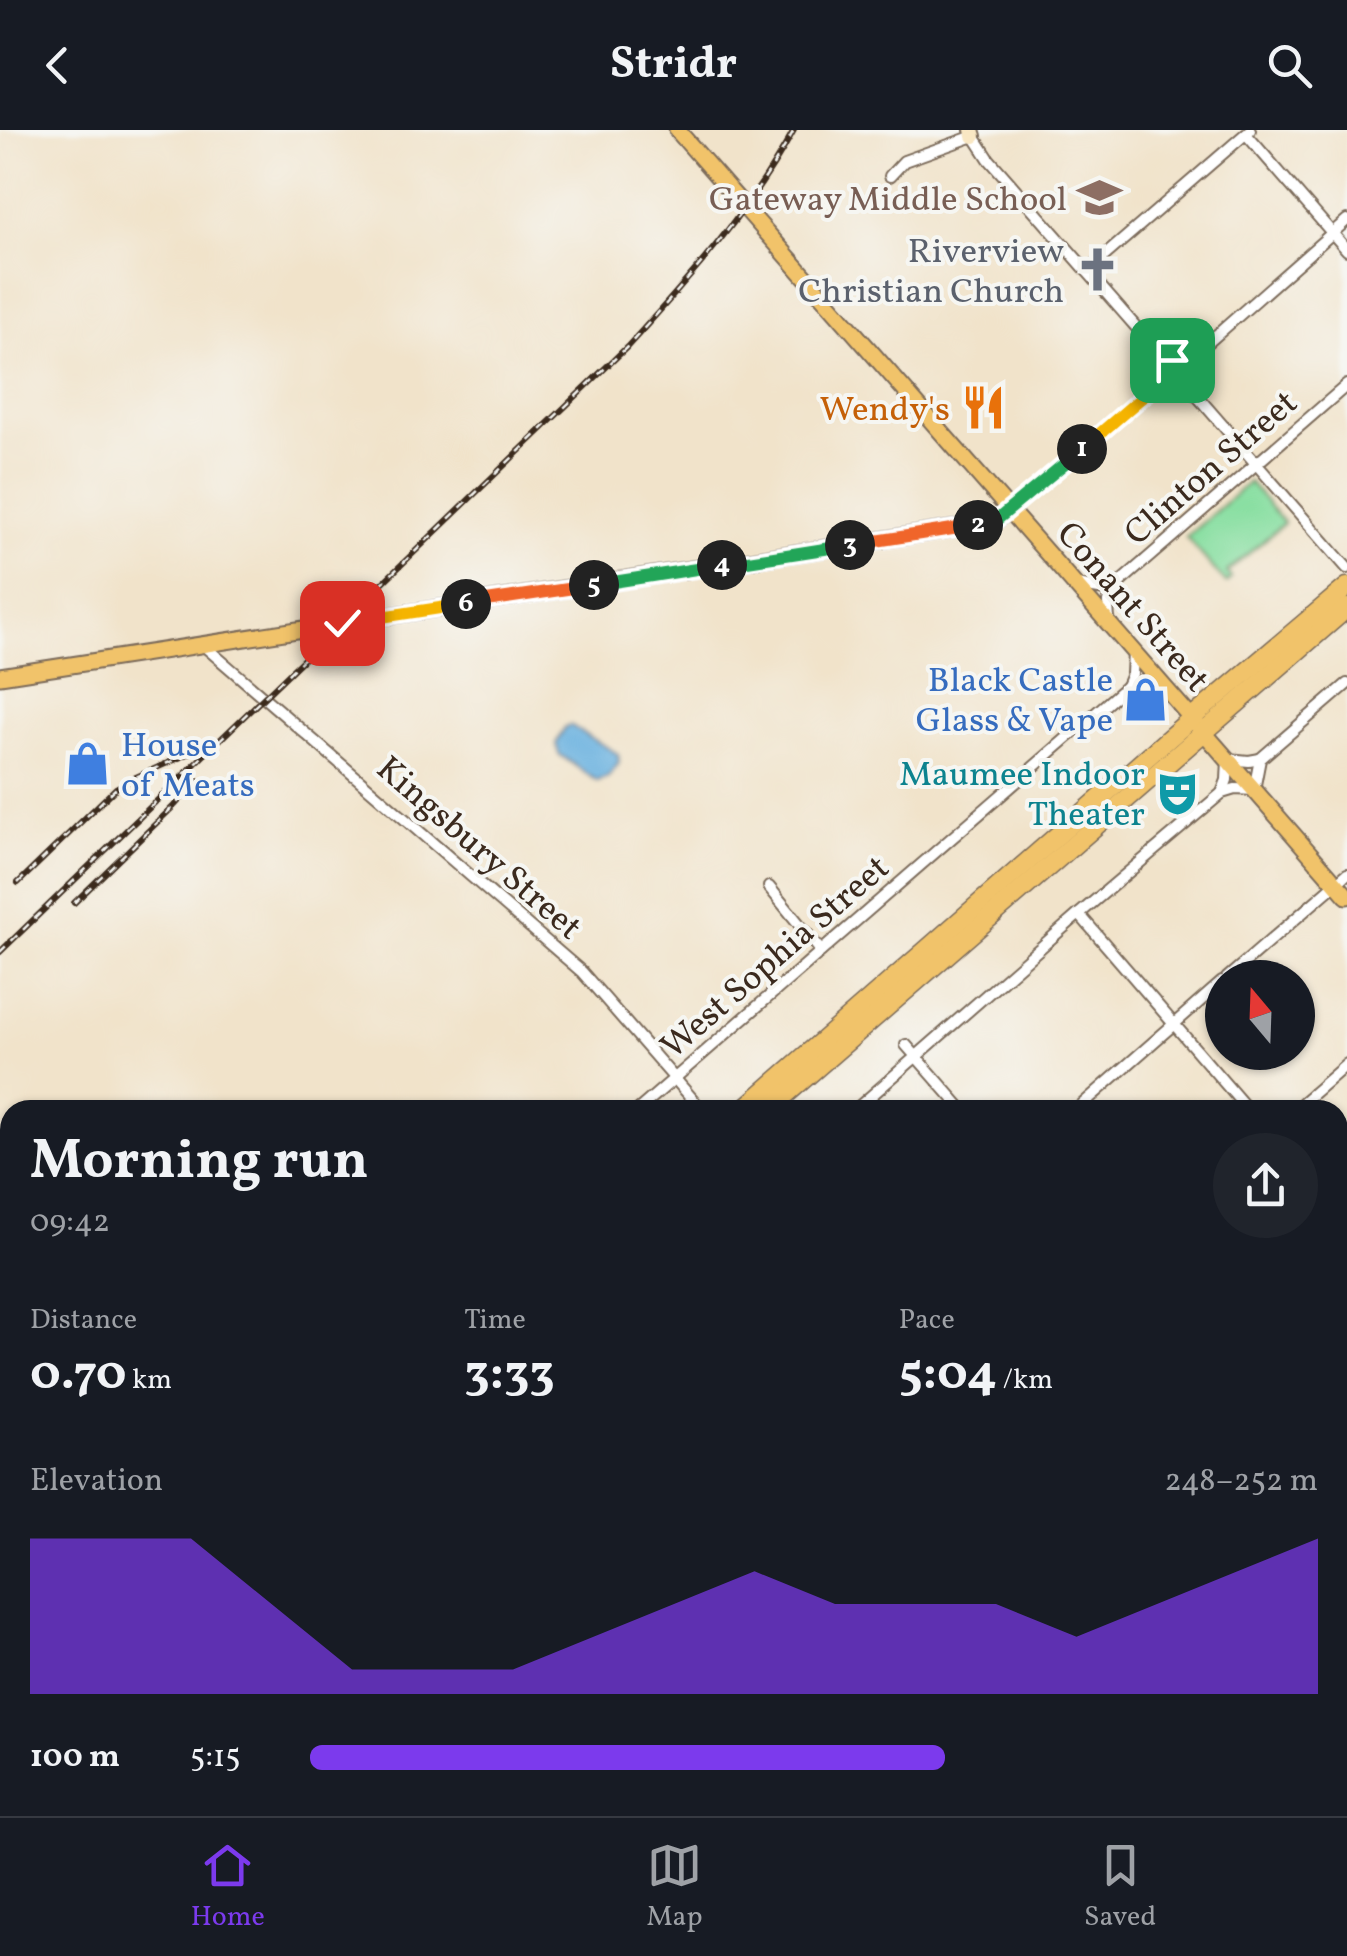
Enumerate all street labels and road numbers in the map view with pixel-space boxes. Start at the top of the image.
street label: Clinton Street [1115,381,1309,558]
street label: Conant Street [1044,512,1219,704]
street label: Kingsbury Street [365,746,591,952]
street label: West Sophia Street [651,846,901,1071]

